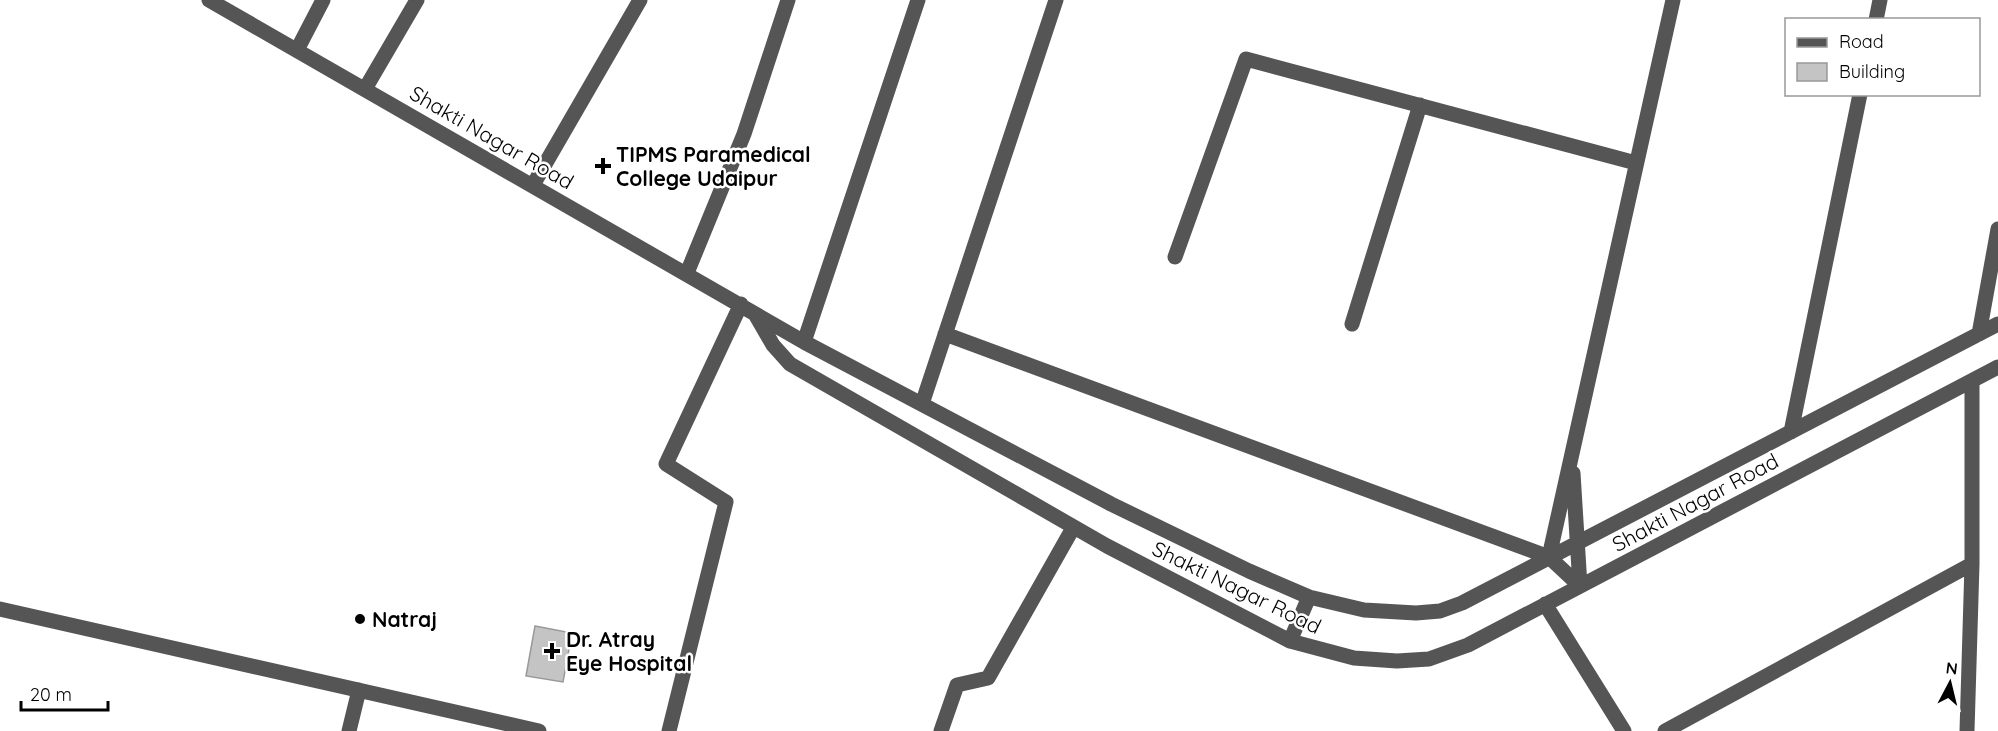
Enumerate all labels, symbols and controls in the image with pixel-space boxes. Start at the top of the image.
legend [1785,18,1980,96]
text: Road [1839,30,1884,53]
text: Building [1839,60,1905,83]
street label: Shakti Nagar Road [406,80,578,194]
place label: TIPMS Paramedical College Udaipur [616,141,811,191]
marker: TIPMS Paramedical College Udaipur [594,157,612,175]
street label: Shakti Nagar Road [1607,447,1783,557]
street label: Shakti Nagar Road [1148,535,1326,639]
place label: Natraj [372,606,437,632]
marker: Natraj [353,612,367,626]
place label: Dr. Atray Eye Hospital [566,626,692,676]
marker: Dr. Atray Eye Hospital [543,642,561,660]
north arrow [1920,653,1980,713]
text: N [1945,657,1959,679]
scale bar [21,674,108,712]
text: 20 m [30,683,72,706]

